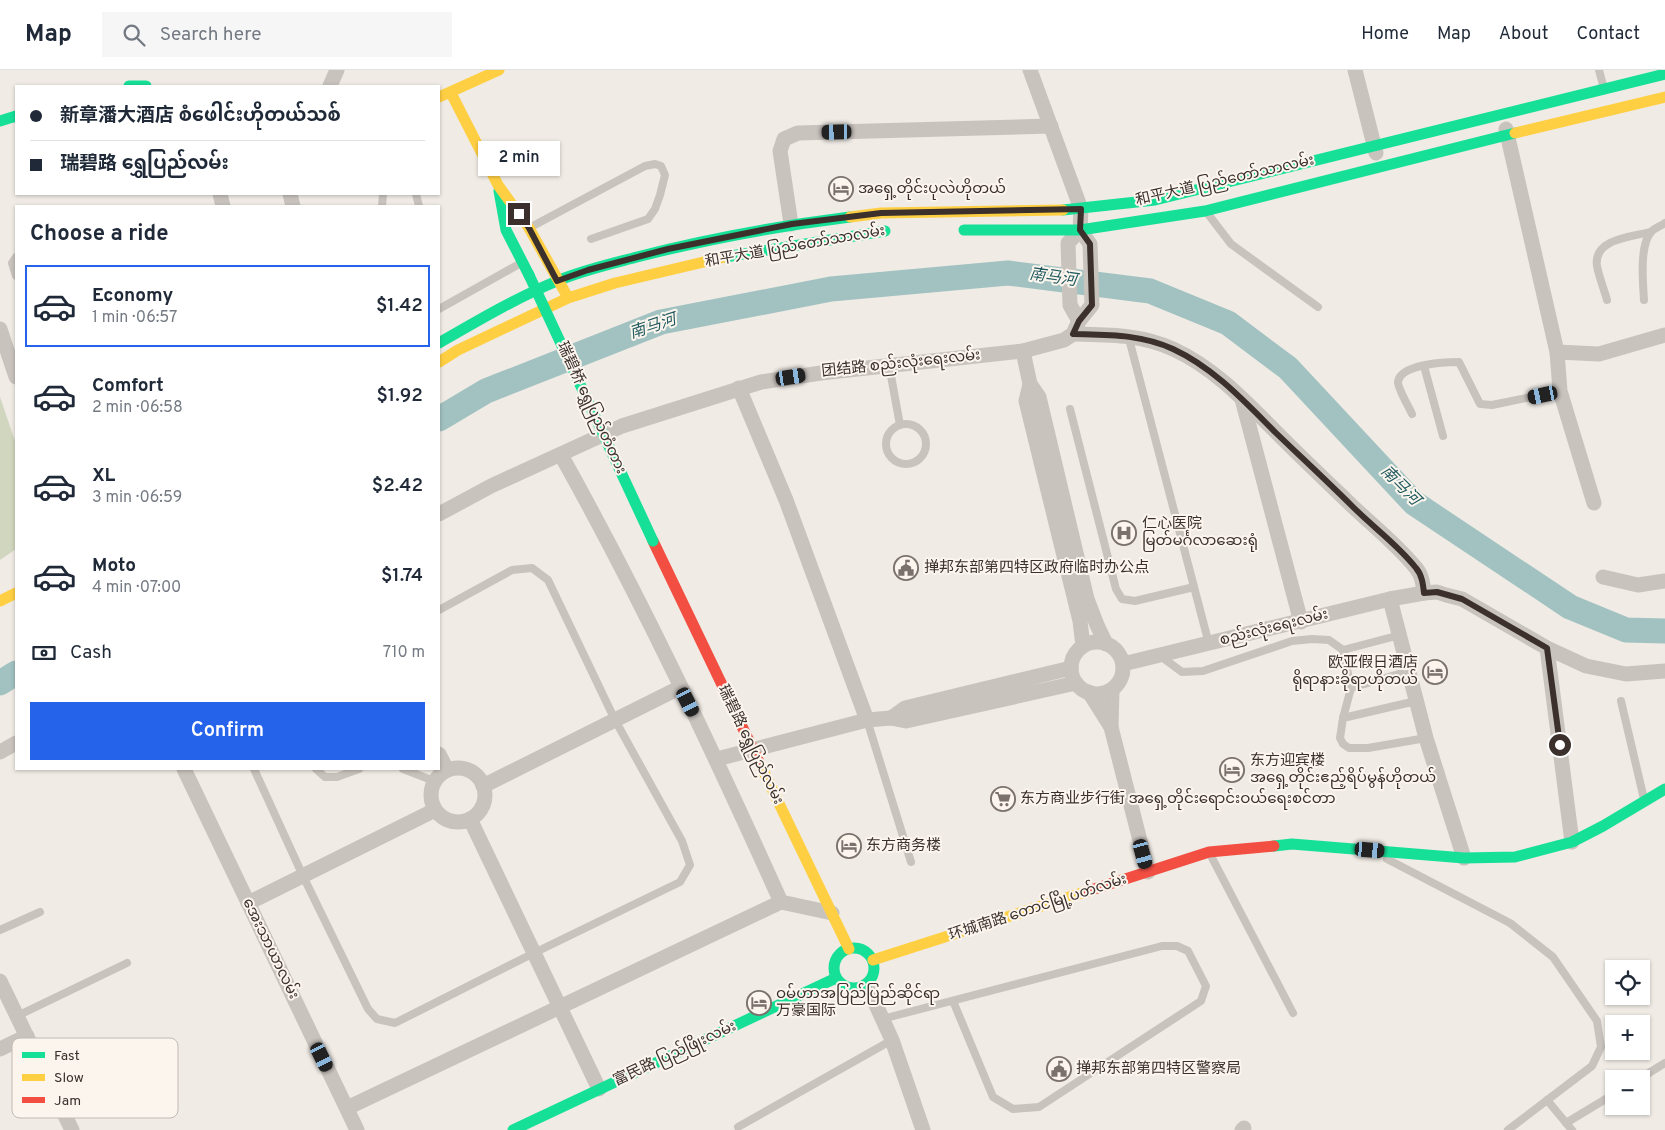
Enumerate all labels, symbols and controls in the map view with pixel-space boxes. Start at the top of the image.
search box [102,12,452,57]
text: Map [25,20,72,50]
icon: search [120,21,148,49]
text: Search here [160,23,261,47]
text: Home [1361,23,1409,46]
text: Map [1437,23,1471,46]
text: About [1499,23,1548,46]
text: Contact [1576,23,1640,46]
text: 新章潘大酒店 စံဖေါင်းဟိုတယ်သစ် [60,104,341,128]
car [821,124,852,140]
callout: 2 min [478,142,560,176]
text: 2 min [498,148,540,168]
street label: 和平大道 ပြည်တော်သာလမ်း [1133,149,1316,212]
text: 瑞碧路 ရွှေပြည်လမ်း [60,152,229,176]
hotel icon: အရှေ့တိုင်းပုလဲဟိုတယ် [828,176,854,202]
place label: အရှေ့တိုင်းပုလဲဟိုတယ် [858,178,1006,200]
route end [508,203,530,225]
street label: 和平大道 ပြည်တော်သာလမ်း [703,220,887,273]
text: Choose a ride [30,221,168,248]
water label: 南马河 [1028,265,1081,292]
icon: car [32,284,77,329]
text: Economy [92,284,173,308]
text: $1.42 [376,294,423,318]
text: 1 min · 06:57 [92,308,177,328]
water label: 南马河 [627,309,682,344]
street label: 瑞碧桥 ရွှေပြည်တံတား [551,338,632,478]
street label: 团结路 စည်းလုံးရေးလမ်း [820,344,981,383]
car [775,367,806,387]
icon: car [32,374,77,419]
text: Comfort [92,374,164,398]
text: $1.92 [376,384,423,408]
car [1526,385,1559,405]
text: 2 min · 06:58 [92,398,183,418]
water label: 南马河 [1376,462,1426,512]
icon: car [32,464,77,509]
text: XL [92,464,115,488]
text: $2.42 [372,474,423,498]
text: 3 min · 06:59 [92,488,182,508]
place label: 仁心医院 မြတ်မင်္ဂလာဆေးရုံ [1142,515,1258,552]
hospital icon: 仁心医院 မြတ်မင်္ဂလာဆေးရုံ [1111,520,1137,546]
icon: car [32,554,77,599]
text: Moto [92,554,136,578]
public building icon: 掸邦东部第四特区政府临时办公点 [893,555,919,581]
place label: 掸邦东部第四特区政府临时办公点 [924,558,1149,578]
text: $1.74 [381,564,423,588]
text: 4 min · 07:00 [92,578,181,598]
street label: စည်းလုံးရေးလမ်း [1217,603,1330,652]
icon: cash [30,639,58,667]
text: Cash [70,641,112,665]
text: 710 m [383,643,425,663]
place label: 欧亚假日酒店 ရိုရာနားခိုရာဟိုတယ် [1292,654,1418,691]
hotel icon: 欧亚假日酒店 ရိုရာနားခိုရာဟိုတယ် [1422,659,1448,685]
street label: 瑞碧路 ရွှေပြည်လမ်း [712,681,789,808]
car [674,685,701,719]
button: Confirm [30,702,425,760]
route start [1549,734,1571,756]
place label: 东方迎宾楼 အရှေ့တိုင်းဧည့်ရိပ်မွန်ဟိုတယ် [1250,752,1436,789]
hotel icon: 东方迎宾楼 အရှေ့တိုင်းဧည့်ရိပ်မွန်ဟိုတယ် [1219,757,1245,783]
supermarket icon: 东方商业步行街 အရှေ့တိုင်းရောင်းဝယ်ရေးစင်တာ [990,786,1016,812]
place label: 东方商业步行街 အရှေ့တိုင်းရောင်းဝယ်ရေးစင်တာ [1020,788,1336,810]
hotel icon: 东方商务楼 [836,833,862,859]
place label: 东方商务楼 [866,837,941,856]
car [1131,838,1154,870]
car [1354,841,1385,859]
street label: 环城南路 တောင်မြို့ပတ်လမ်း [946,868,1130,947]
street label: အေးသာယာလမ်း [237,894,304,1003]
map controls [1605,960,1650,1115]
button: locate [1605,960,1650,1005]
place label: ဝမ်ဟာအပြည်ပြည်ဆိုင်ရာ 万豪国际 [776,983,940,1021]
hotel icon: ဝမ်ဟာအပြည်ပြည်ဆိုင်ရာ 万豪国际 [746,990,772,1016]
street label: 富民路 ပြည်ဖြိုးလမ်း [610,1015,740,1092]
button: + [1605,1015,1650,1060]
legend [12,1038,178,1118]
car [308,1040,335,1074]
text: Fast [54,1048,80,1065]
public building icon: 掸邦东部第四特区警察局 [1046,1056,1072,1082]
place label: 掸邦东部第四特区警察局 [1076,1060,1241,1079]
text: Slow [54,1070,84,1087]
button: − [1605,1070,1650,1115]
text: Jam [54,1093,81,1110]

